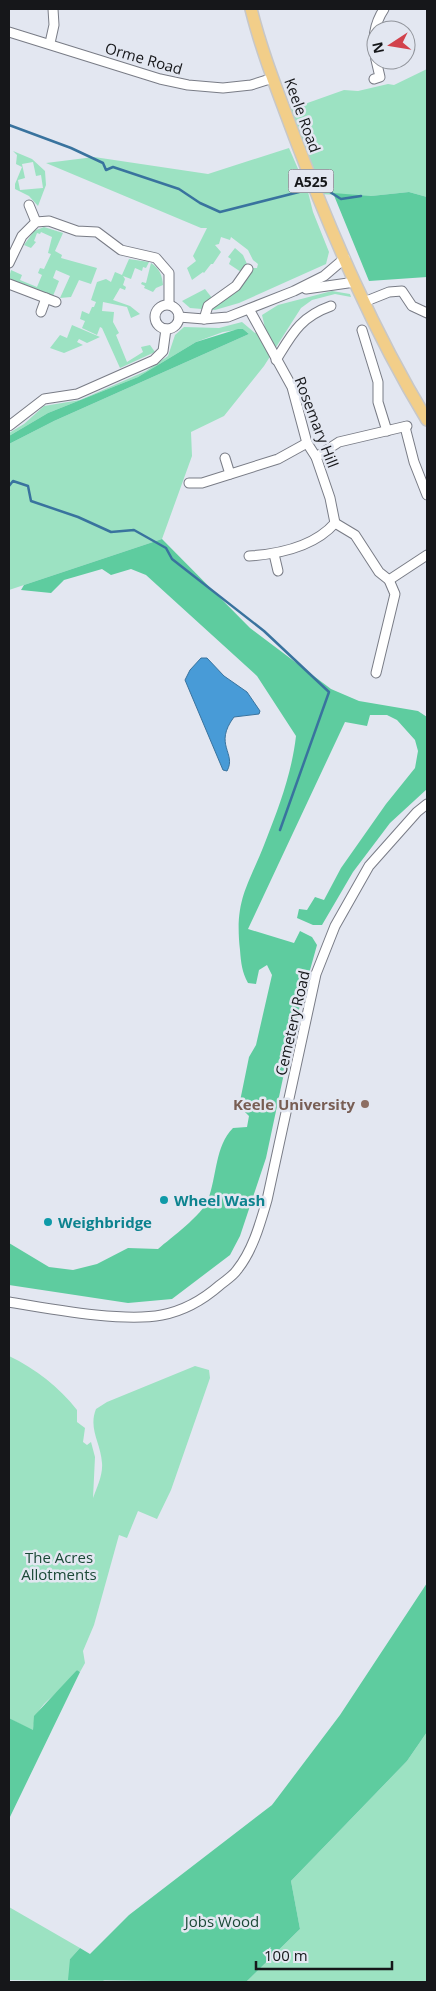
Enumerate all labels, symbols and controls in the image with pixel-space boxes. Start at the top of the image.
north arrow [366,20,416,70]
street label: Orme Road [103,37,185,79]
text: N [367,40,388,55]
street label: Keele Road [280,75,326,155]
road number: A525 [288,170,334,192]
street label: Rosemary Hill [290,374,344,470]
street label: Cemetery Road [270,968,314,1078]
place label: Keele University [233,1094,355,1114]
marker: Keele University [359,1098,371,1110]
place label: Wheel Wash [174,1190,265,1210]
marker: Wheel Wash [158,1194,170,1206]
place label: Weighbridge [58,1212,152,1232]
marker: Weighbridge [42,1216,54,1228]
park label: The Acres Allotments [21,1547,97,1584]
park label: Jobs Wood [183,1911,259,1931]
scale bar [256,1938,392,1970]
text: 100 m [264,1945,308,1965]

